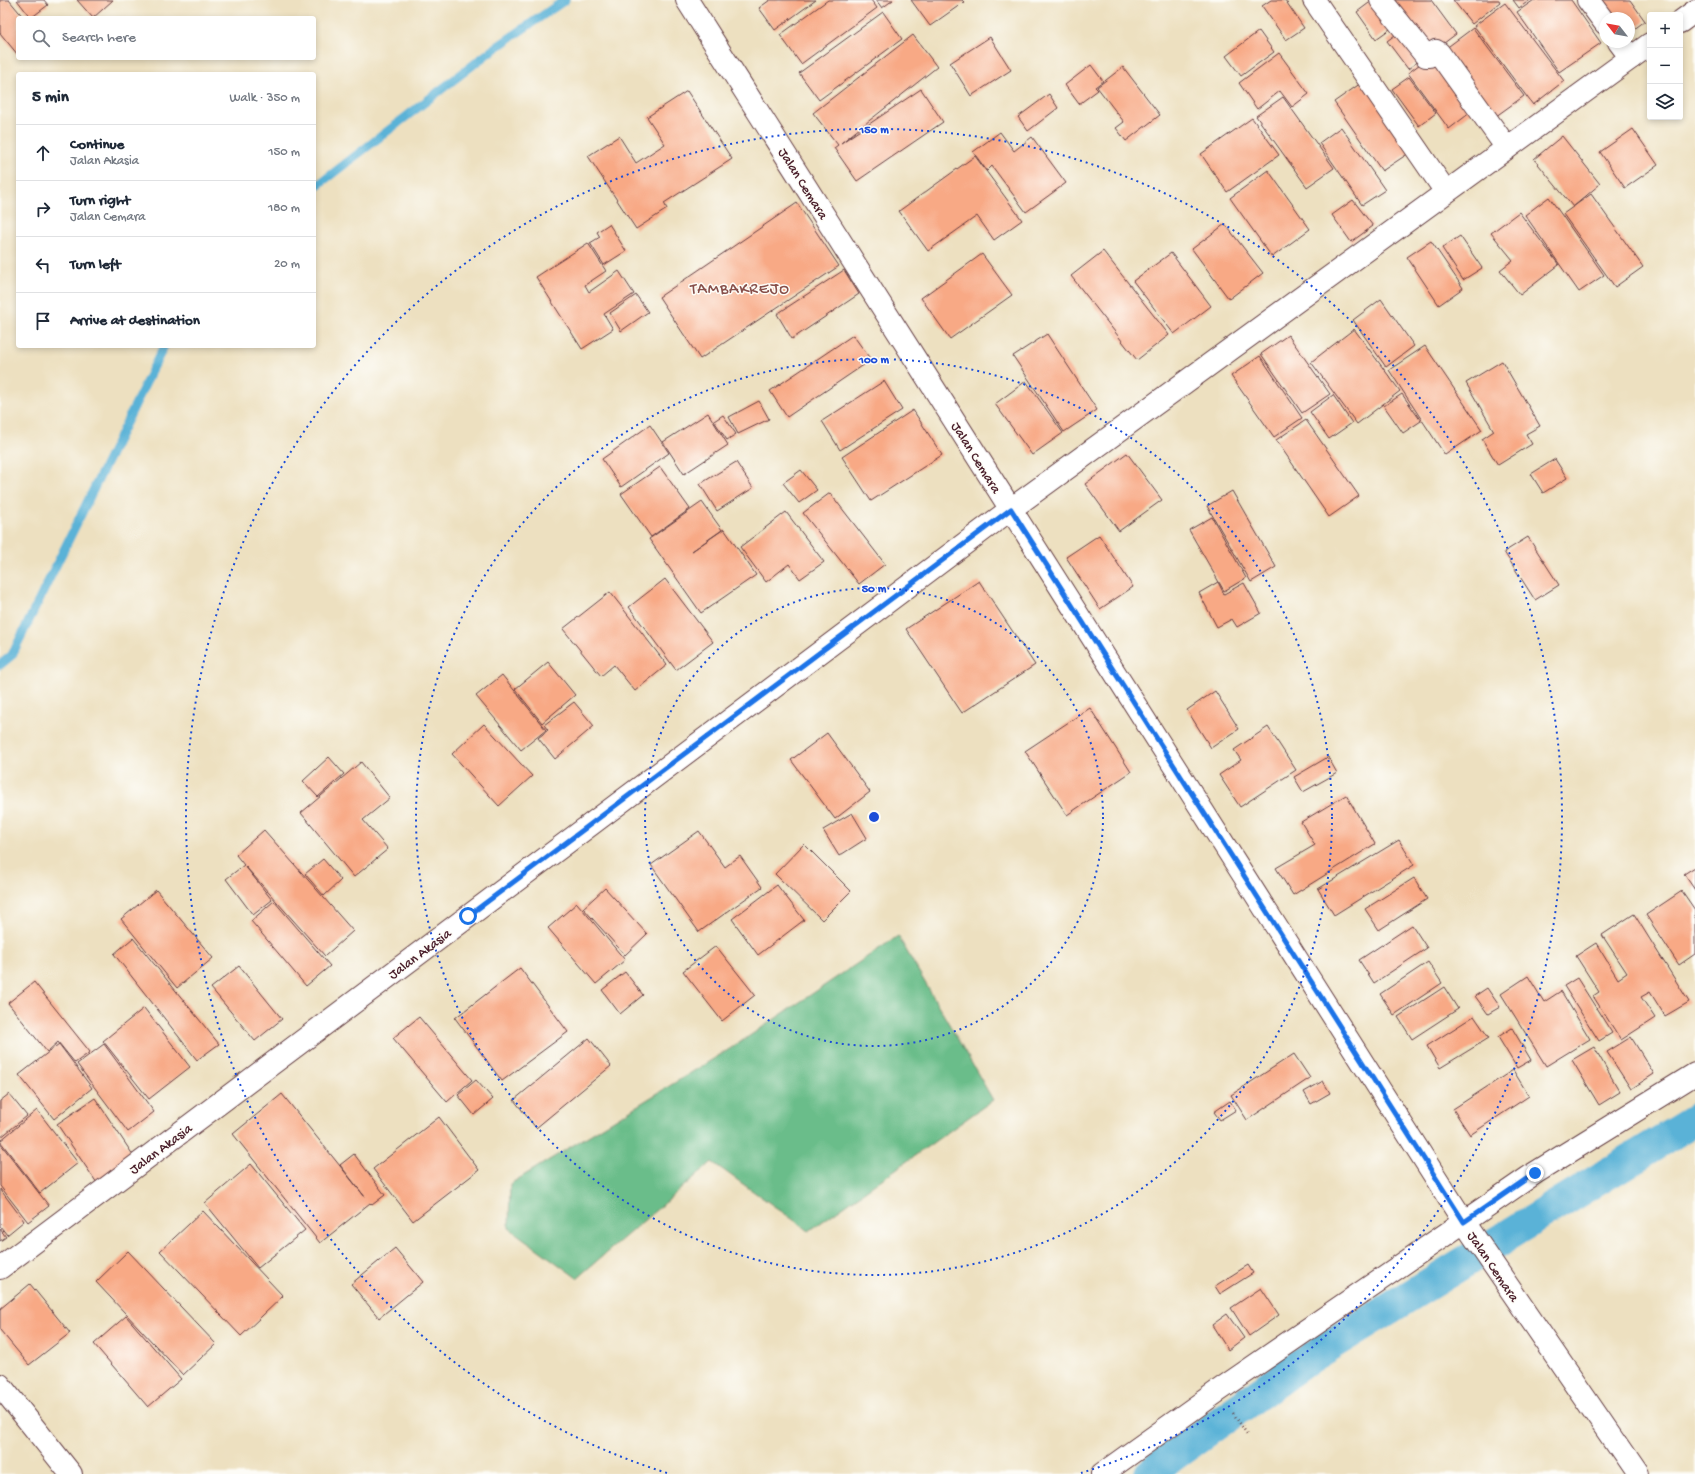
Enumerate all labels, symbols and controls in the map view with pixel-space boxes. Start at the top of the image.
north arrow [1599,12,1635,48]
map controls [1647,12,1683,120]
button: + [1647,12,1683,48]
search box [16,16,316,60]
icon: search [30,27,52,49]
text: Search here [62,29,136,47]
button: − [1647,48,1683,84]
button: layers [1647,84,1683,120]
text: 5 min [32,88,69,108]
text: Walk · 350 m [230,91,300,106]
text: 150 m [858,124,889,138]
text: Continue [70,136,124,154]
icon: ahead [32,142,54,164]
text: 150 m [268,145,300,160]
street label: Jalan Cemara [773,145,831,224]
text: Jalan Akasia [70,154,139,169]
text: Turn right [70,192,130,210]
icon: right [32,198,54,220]
text: 180 m [268,201,300,216]
text: Jalan Cemara [70,210,145,225]
icon: left [32,254,54,276]
text: Turn left [70,256,121,274]
text: 20 m [274,257,300,272]
district label: TAMBAKREJO [689,281,790,300]
icon: arrive [32,310,54,332]
text: Arrive at destination [70,312,200,330]
text: 100 m [858,354,889,368]
street label: Jalan Cemara [946,419,1004,498]
text: 50 m [862,583,887,597]
centre of rings [867,810,881,824]
route start [459,907,477,925]
street label: Jalan Akasia [386,925,456,984]
street label: Jalan Akasia [127,1120,197,1179]
route end [1526,1164,1544,1182]
street label: Jalan Cemara [1462,1229,1522,1307]

